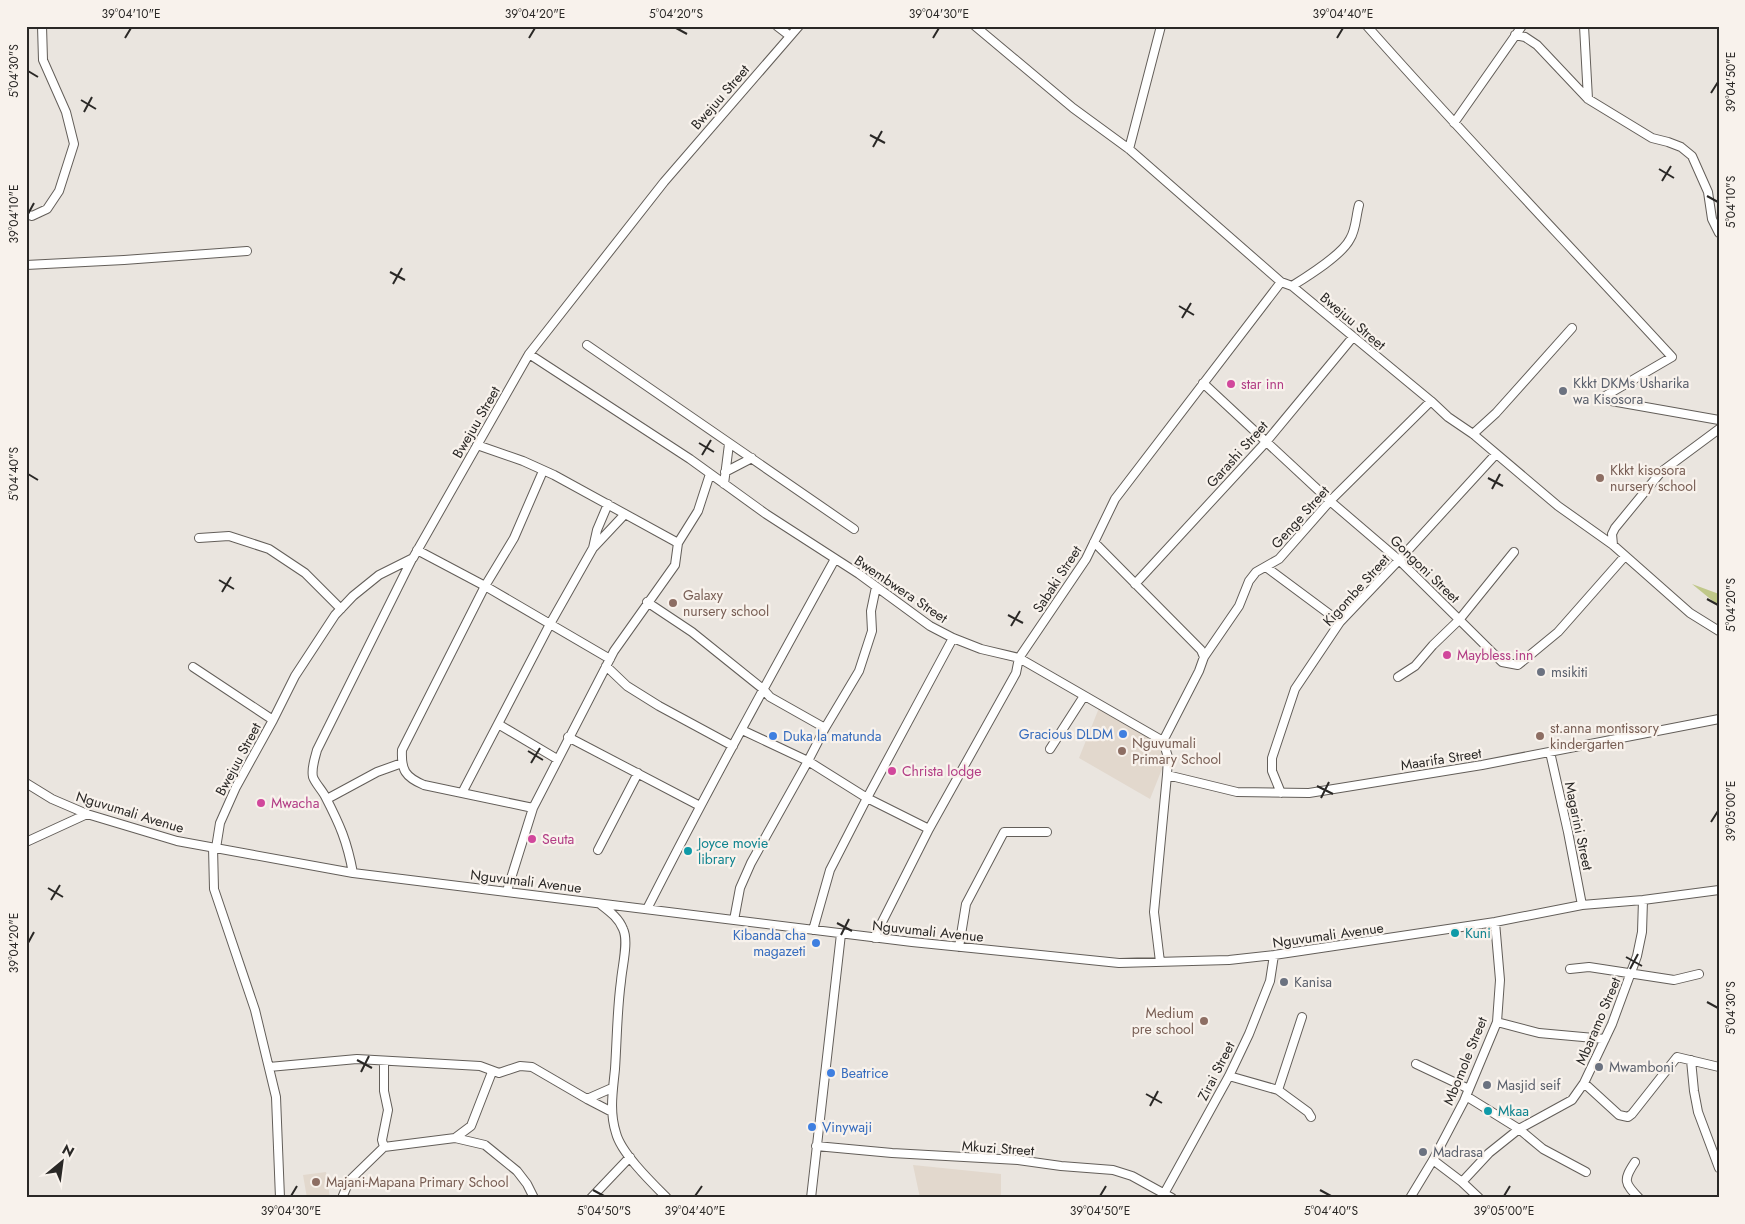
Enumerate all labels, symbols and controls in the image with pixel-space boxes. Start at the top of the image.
text: 39°04'10"E [101,5,161,23]
text: 39°04'20"E [505,5,565,23]
text: 5°04'20"S [649,5,703,23]
text: 39°04'30"E [909,5,969,23]
text: 39°04'40"E [1313,5,1373,23]
text: 5°04'30"S [5,44,23,98]
text: 39°04'50"E [1722,52,1740,112]
street label: Bwejuu Street [686,60,754,134]
text: 5°04'10"S [1722,175,1740,228]
text: 39°04'10"E [5,184,23,244]
street label: Bwejuu Street [1316,288,1391,355]
place label: Kkkt DKMs Usharika wa Kisosora [1573,373,1689,409]
place label: star inn [1241,374,1284,394]
marker: star inn [1225,378,1237,390]
street label: Bwejuu Street [447,382,505,462]
marker: Kkkt DKMs Usharika wa Kisosora [1557,385,1569,397]
street label: Garashi Street [1202,416,1273,492]
text: 5°04'40"S [5,447,23,501]
place label: Kkkt kisosora nursery school [1610,460,1696,496]
marker: Kkkt kisosora nursery school [1594,472,1606,484]
street label: Genge Street [1266,481,1334,553]
street label: Gongoni Street [1386,531,1465,608]
street label: Sabaki Street [1028,541,1087,617]
street label: Kigombe Street [1318,549,1394,630]
street label: Bwembwera Street [850,550,952,628]
text: 5°04'20"S [1722,578,1740,632]
place label: Galaxy nursery school [683,585,769,621]
marker: Galaxy nursery school [667,597,679,609]
place label: Maybless inn [1457,645,1533,665]
marker: Maybless inn [1441,649,1453,661]
place label: msikiti [1551,662,1588,682]
marker: msikiti [1535,666,1547,678]
street label: Bwejuu Street [210,718,266,799]
place label: st.anna montissory kindergarten [1550,718,1660,754]
place label: Gracious DLDM [1019,724,1113,744]
place label: Duka la matunda [783,726,882,746]
marker: Gracious DLDM [1117,728,1129,740]
marker: Duka la matunda [767,730,779,742]
marker: st.anna montissory kindergarten [1534,730,1546,742]
place label: Nguvumali Primary School [1132,733,1221,769]
street label: Maarifa Street [1399,743,1483,775]
marker: Nguvumali Primary School [1116,745,1128,757]
place label: Christa lodge [902,761,981,781]
marker: Christa lodge [886,765,898,777]
street label: Magarini Street [1560,780,1598,873]
text: 39°05'00"E [1722,781,1740,841]
street label: Nguvumali Avenue [74,786,186,838]
place label: Mwacha [271,793,319,813]
marker: Mwacha [255,797,267,809]
place label: Seuta [542,829,574,849]
marker: Seuta [526,833,538,845]
place label: Joyce movie library [696,833,768,869]
marker: Joyce movie library [682,845,694,857]
street label: Nguvumali Avenue [469,864,583,898]
text: 39°04'20"E [5,913,23,973]
street label: Nguvumali Avenue [871,915,985,947]
street label: Nguvumali Avenue [1271,917,1385,953]
place label: Kuni [1465,923,1491,943]
place label: Kibanda cha magazeti [733,925,806,961]
marker: Kuni [1449,927,1461,939]
marker: Kibanda cha magazeti [810,937,822,949]
place label: Kanisa [1294,972,1332,992]
street label: Mbaramo Street [1570,973,1626,1068]
marker: Kanisa [1278,976,1290,988]
text: 5°04'30"S [1722,981,1740,1035]
place label: Medium pre school [1132,1003,1194,1039]
street label: Mbomole Street [1438,1013,1492,1108]
marker: Medium pre school [1198,1015,1210,1027]
street label: Zirai Street [1193,1037,1240,1104]
place label: Mwamboni [1609,1057,1674,1077]
marker: Mwamboni [1593,1061,1605,1073]
place label: Beatrice [841,1063,888,1083]
marker: Beatrice [825,1067,837,1079]
place label: Masjid seif [1497,1075,1562,1095]
marker: Masjid seif [1481,1079,1493,1091]
place label: Mkaa [1498,1101,1529,1121]
marker: Mkaa [1482,1105,1494,1117]
place label: Vinywaji [822,1117,872,1137]
marker: Vinywaji [806,1121,818,1133]
street label: Mkuzi Street [961,1135,1035,1161]
north arrow [38,1136,88,1186]
text: N [59,1139,78,1162]
place label: Madrasa [1433,1142,1483,1162]
marker: Madrasa [1417,1146,1429,1158]
place label: Majani-Mapana Primary School [326,1172,509,1192]
marker: Majani-Mapana Primary School [310,1176,322,1188]
text: 39°04'30"E [261,1202,321,1220]
text: 5°04'50"S [577,1202,631,1220]
text: 39°04'40"E [665,1202,725,1220]
text: 39°04'50"E [1070,1202,1130,1220]
text: 5°04'40"S [1304,1202,1358,1220]
text: 39°05'00"E [1474,1202,1534,1220]

